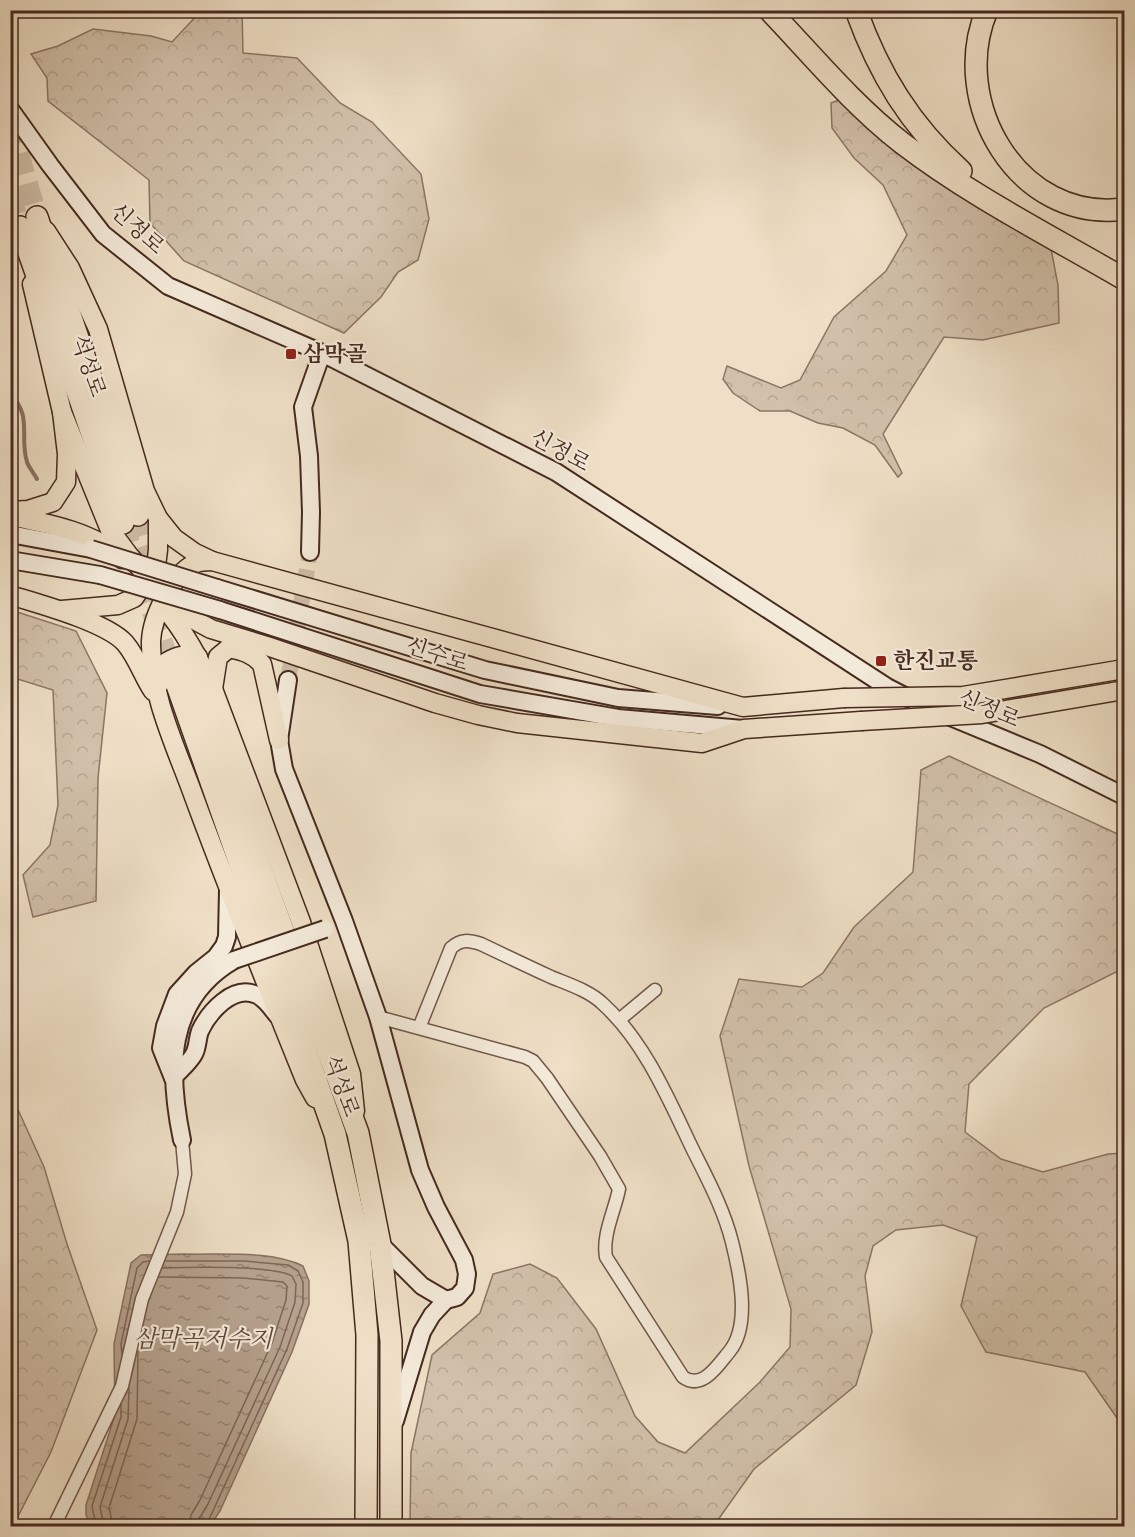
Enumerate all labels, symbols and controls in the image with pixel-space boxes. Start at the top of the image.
street label: 신정로 [104,198,170,260]
street label: 석성로 [65,331,111,401]
place label: 삼막골 [303,341,367,368]
marker: 삼막골 [284,347,298,361]
street label: 신정로 [526,424,594,478]
street label: 신수로 [403,632,471,678]
place label: 한진교통 [893,648,978,675]
marker: 한진교통 [874,654,888,668]
street label: 신정로 [954,684,1024,734]
street label: 석성로 [317,1051,365,1121]
water label: 삼막곡저수지 [133,1325,274,1355]

